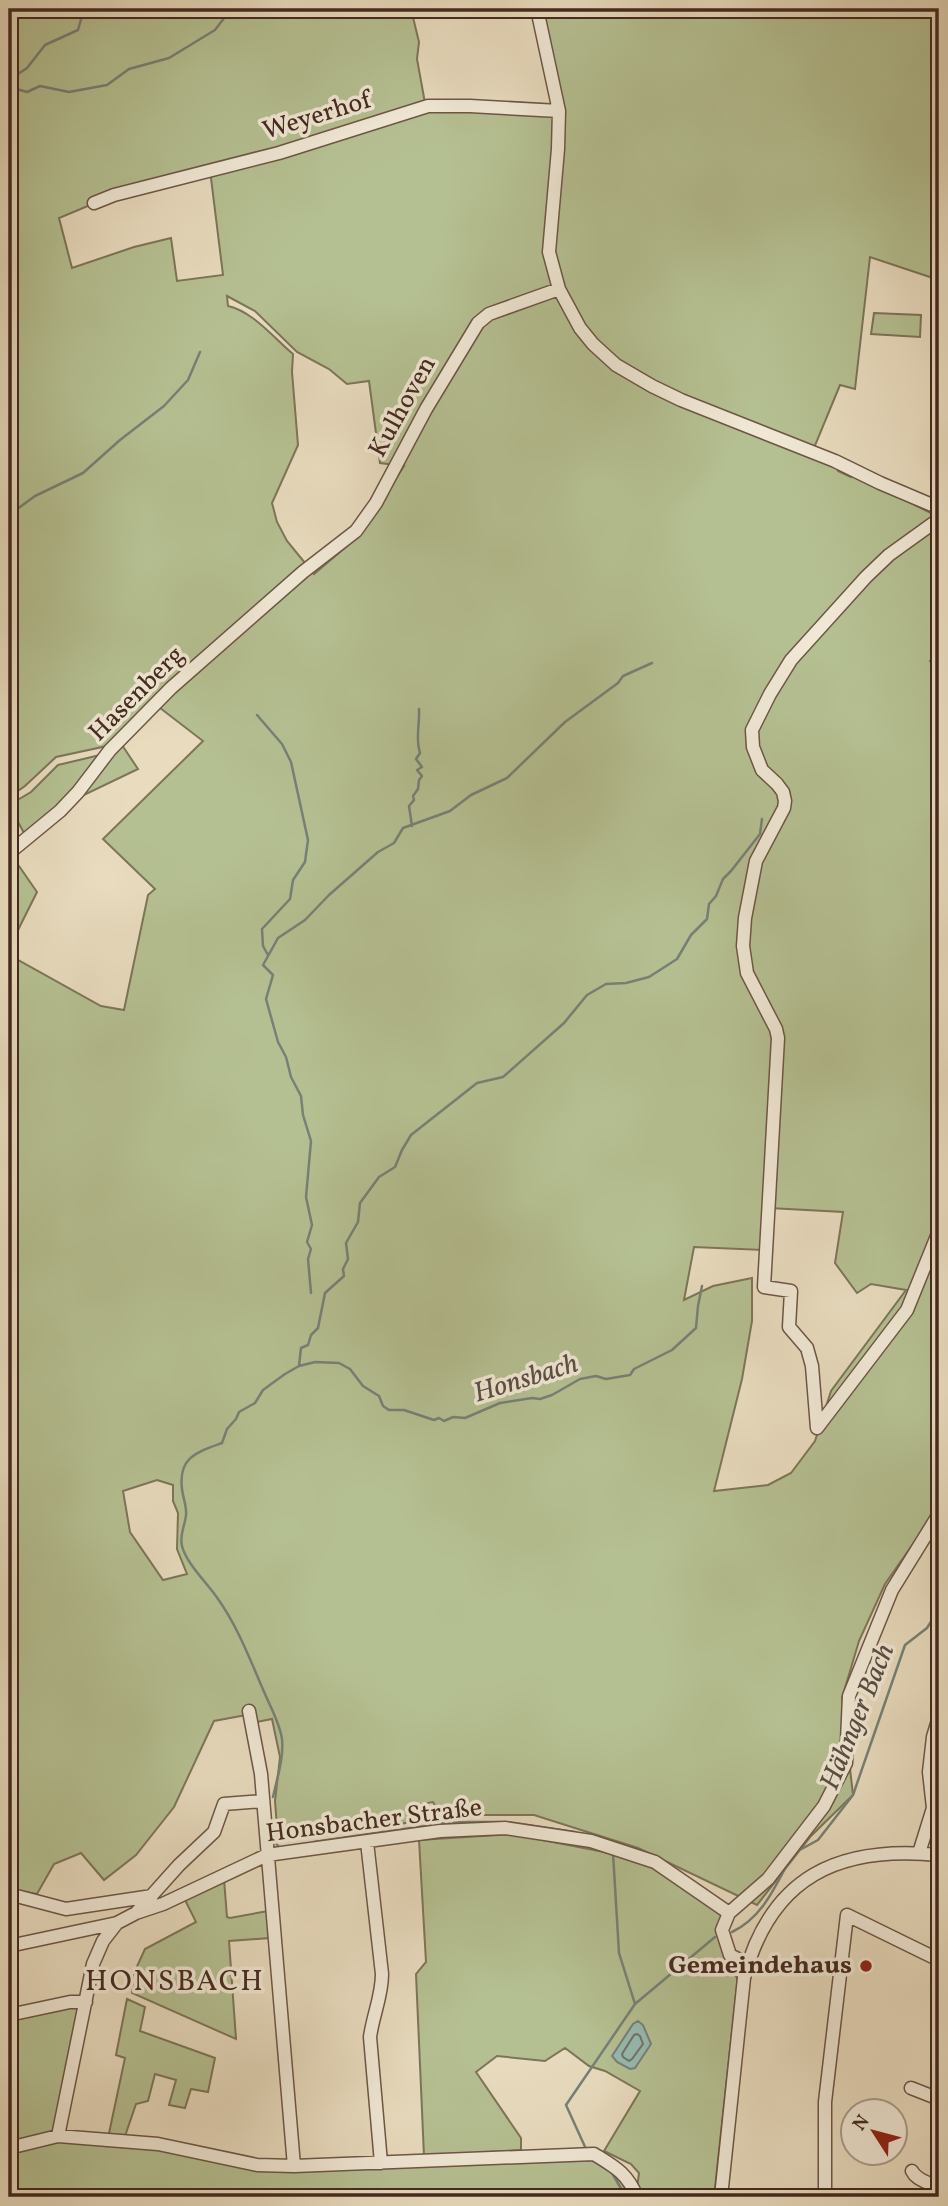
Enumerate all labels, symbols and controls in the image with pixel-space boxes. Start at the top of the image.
street label: Weyerhof [259,82,377,149]
street label: Kulhoven [360,350,446,464]
street label: Hasenberg [81,638,193,750]
water label: Honsbach [469,1345,583,1413]
water label: Hähnger Bach [811,1638,905,1796]
street label: Honsbacher Straße [264,1790,484,1852]
place label: Gemeindehaus [668,1948,852,1984]
marker: Gemeindehaus [858,1958,874,1974]
district label: HONSBACH [85,1961,265,2003]
north arrow [839,2098,909,2168]
text: N [847,2110,877,2136]

